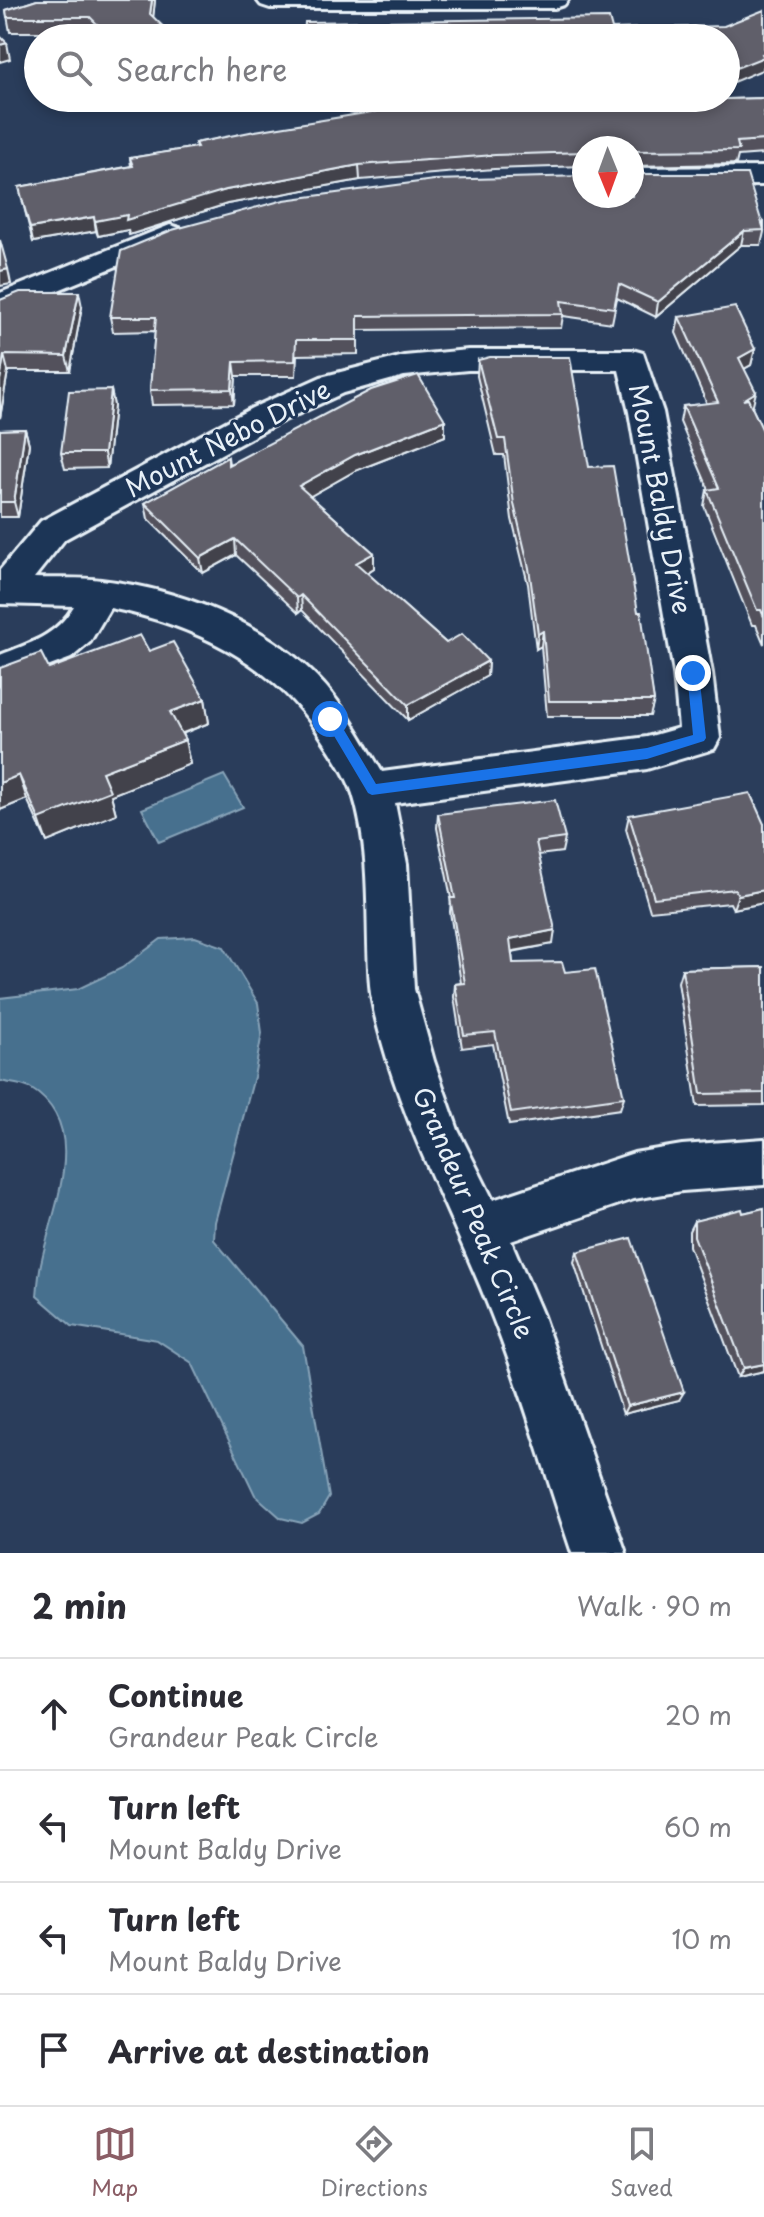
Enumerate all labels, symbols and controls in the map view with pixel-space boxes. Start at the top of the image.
search box [24,24,740,112]
icon: search [52,46,96,90]
text: Search here [116,46,288,91]
north arrow [572,136,644,208]
street label: Mount Nebo Drive [118,369,337,506]
street label: Mount Baldy Drive [620,380,703,617]
route end [675,655,711,691]
route start [312,701,348,737]
street label: Grandeur Peak Circle [404,1080,545,1345]
text: 2 min [32,1579,127,1631]
text: Walk · 90 m [577,1586,732,1625]
text: Continue [108,1672,243,1717]
icon: ahead [32,1692,76,1736]
text: 20 m [665,1695,732,1734]
text: Grandeur Peak Circle [108,1717,379,1756]
text: Turn left [108,1784,240,1829]
icon: left [32,1804,76,1848]
text: 60 m [664,1807,732,1846]
text: Mount Baldy Drive [108,1829,342,1868]
text: Turn left [108,1896,240,1941]
icon: left [32,1916,76,1960]
text: 10 m [671,1919,732,1958]
text: Mount Baldy Drive [108,1941,342,1980]
icon: arrive [32,2028,76,2072]
text: Arrive at destination [108,2028,430,2073]
tab: Map [91,2122,138,2203]
tab: Directions [321,2122,428,2203]
tab: Saved [610,2122,673,2203]

